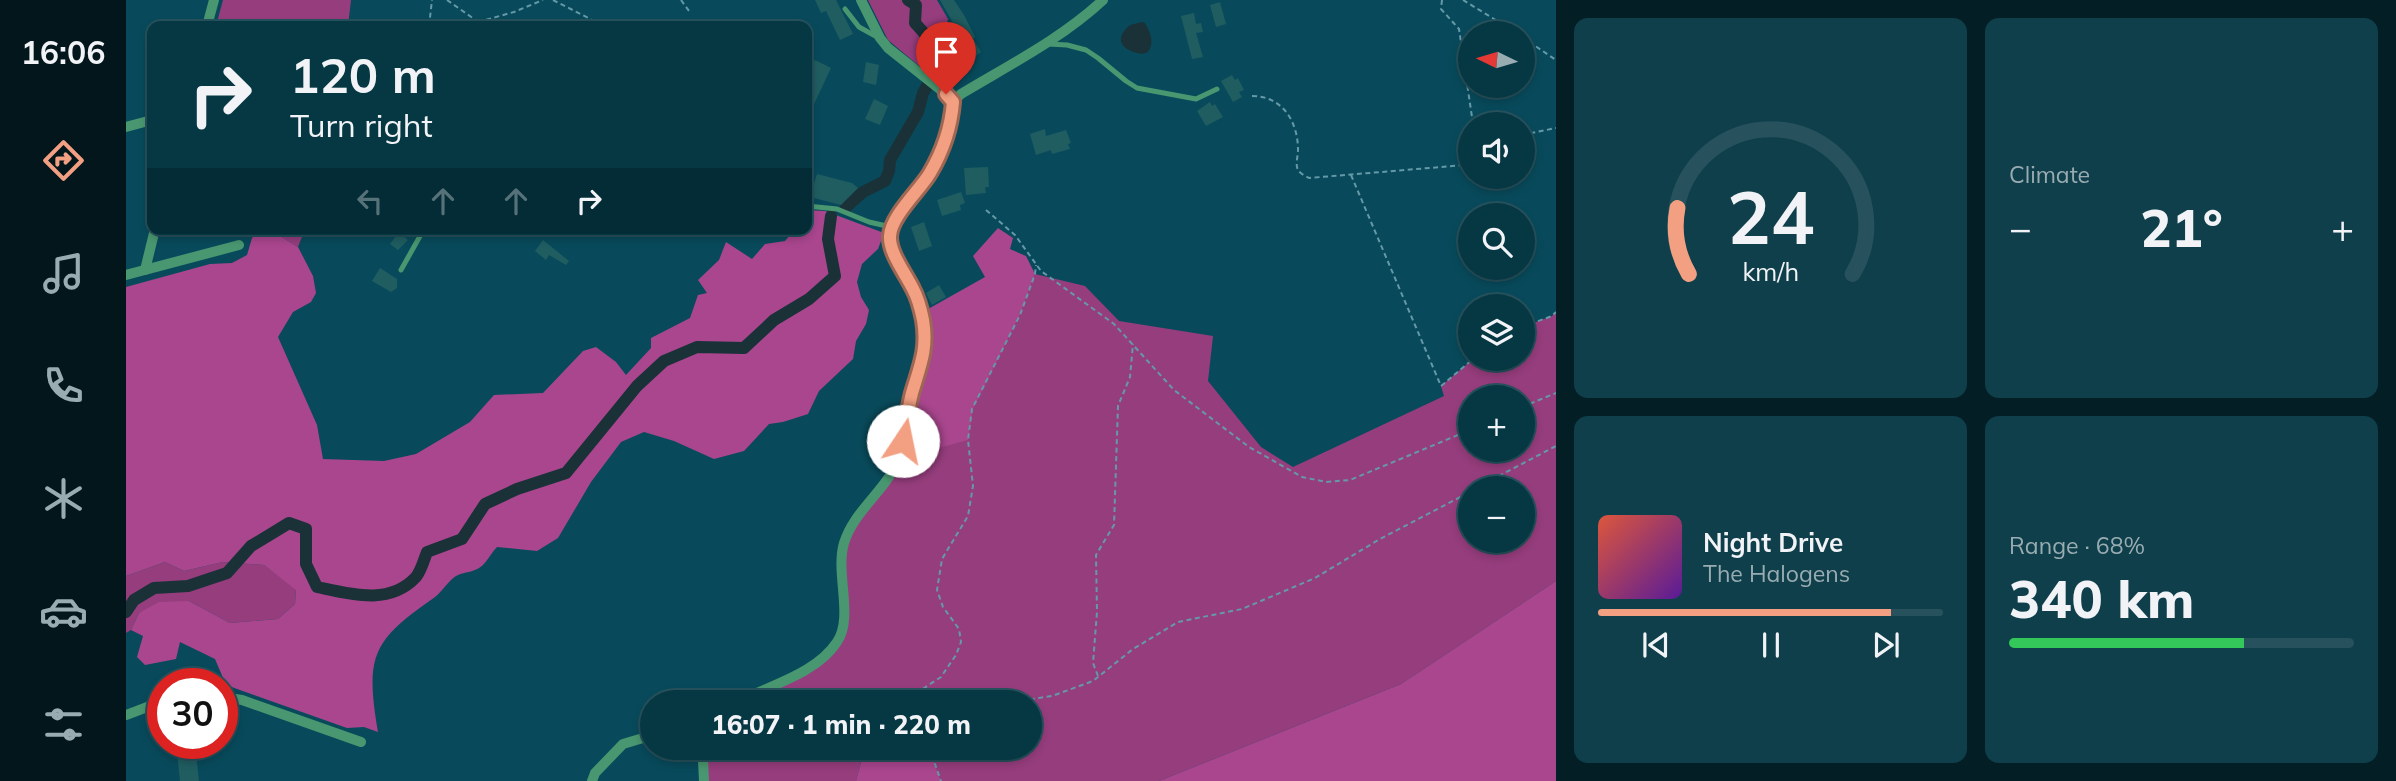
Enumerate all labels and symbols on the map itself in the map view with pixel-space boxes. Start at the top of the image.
north arrow [1458,21,1535,98]
pin [916,22,976,94]
position arrow [866,404,940,478]
speed limit sign: 30 [147,668,238,759]

